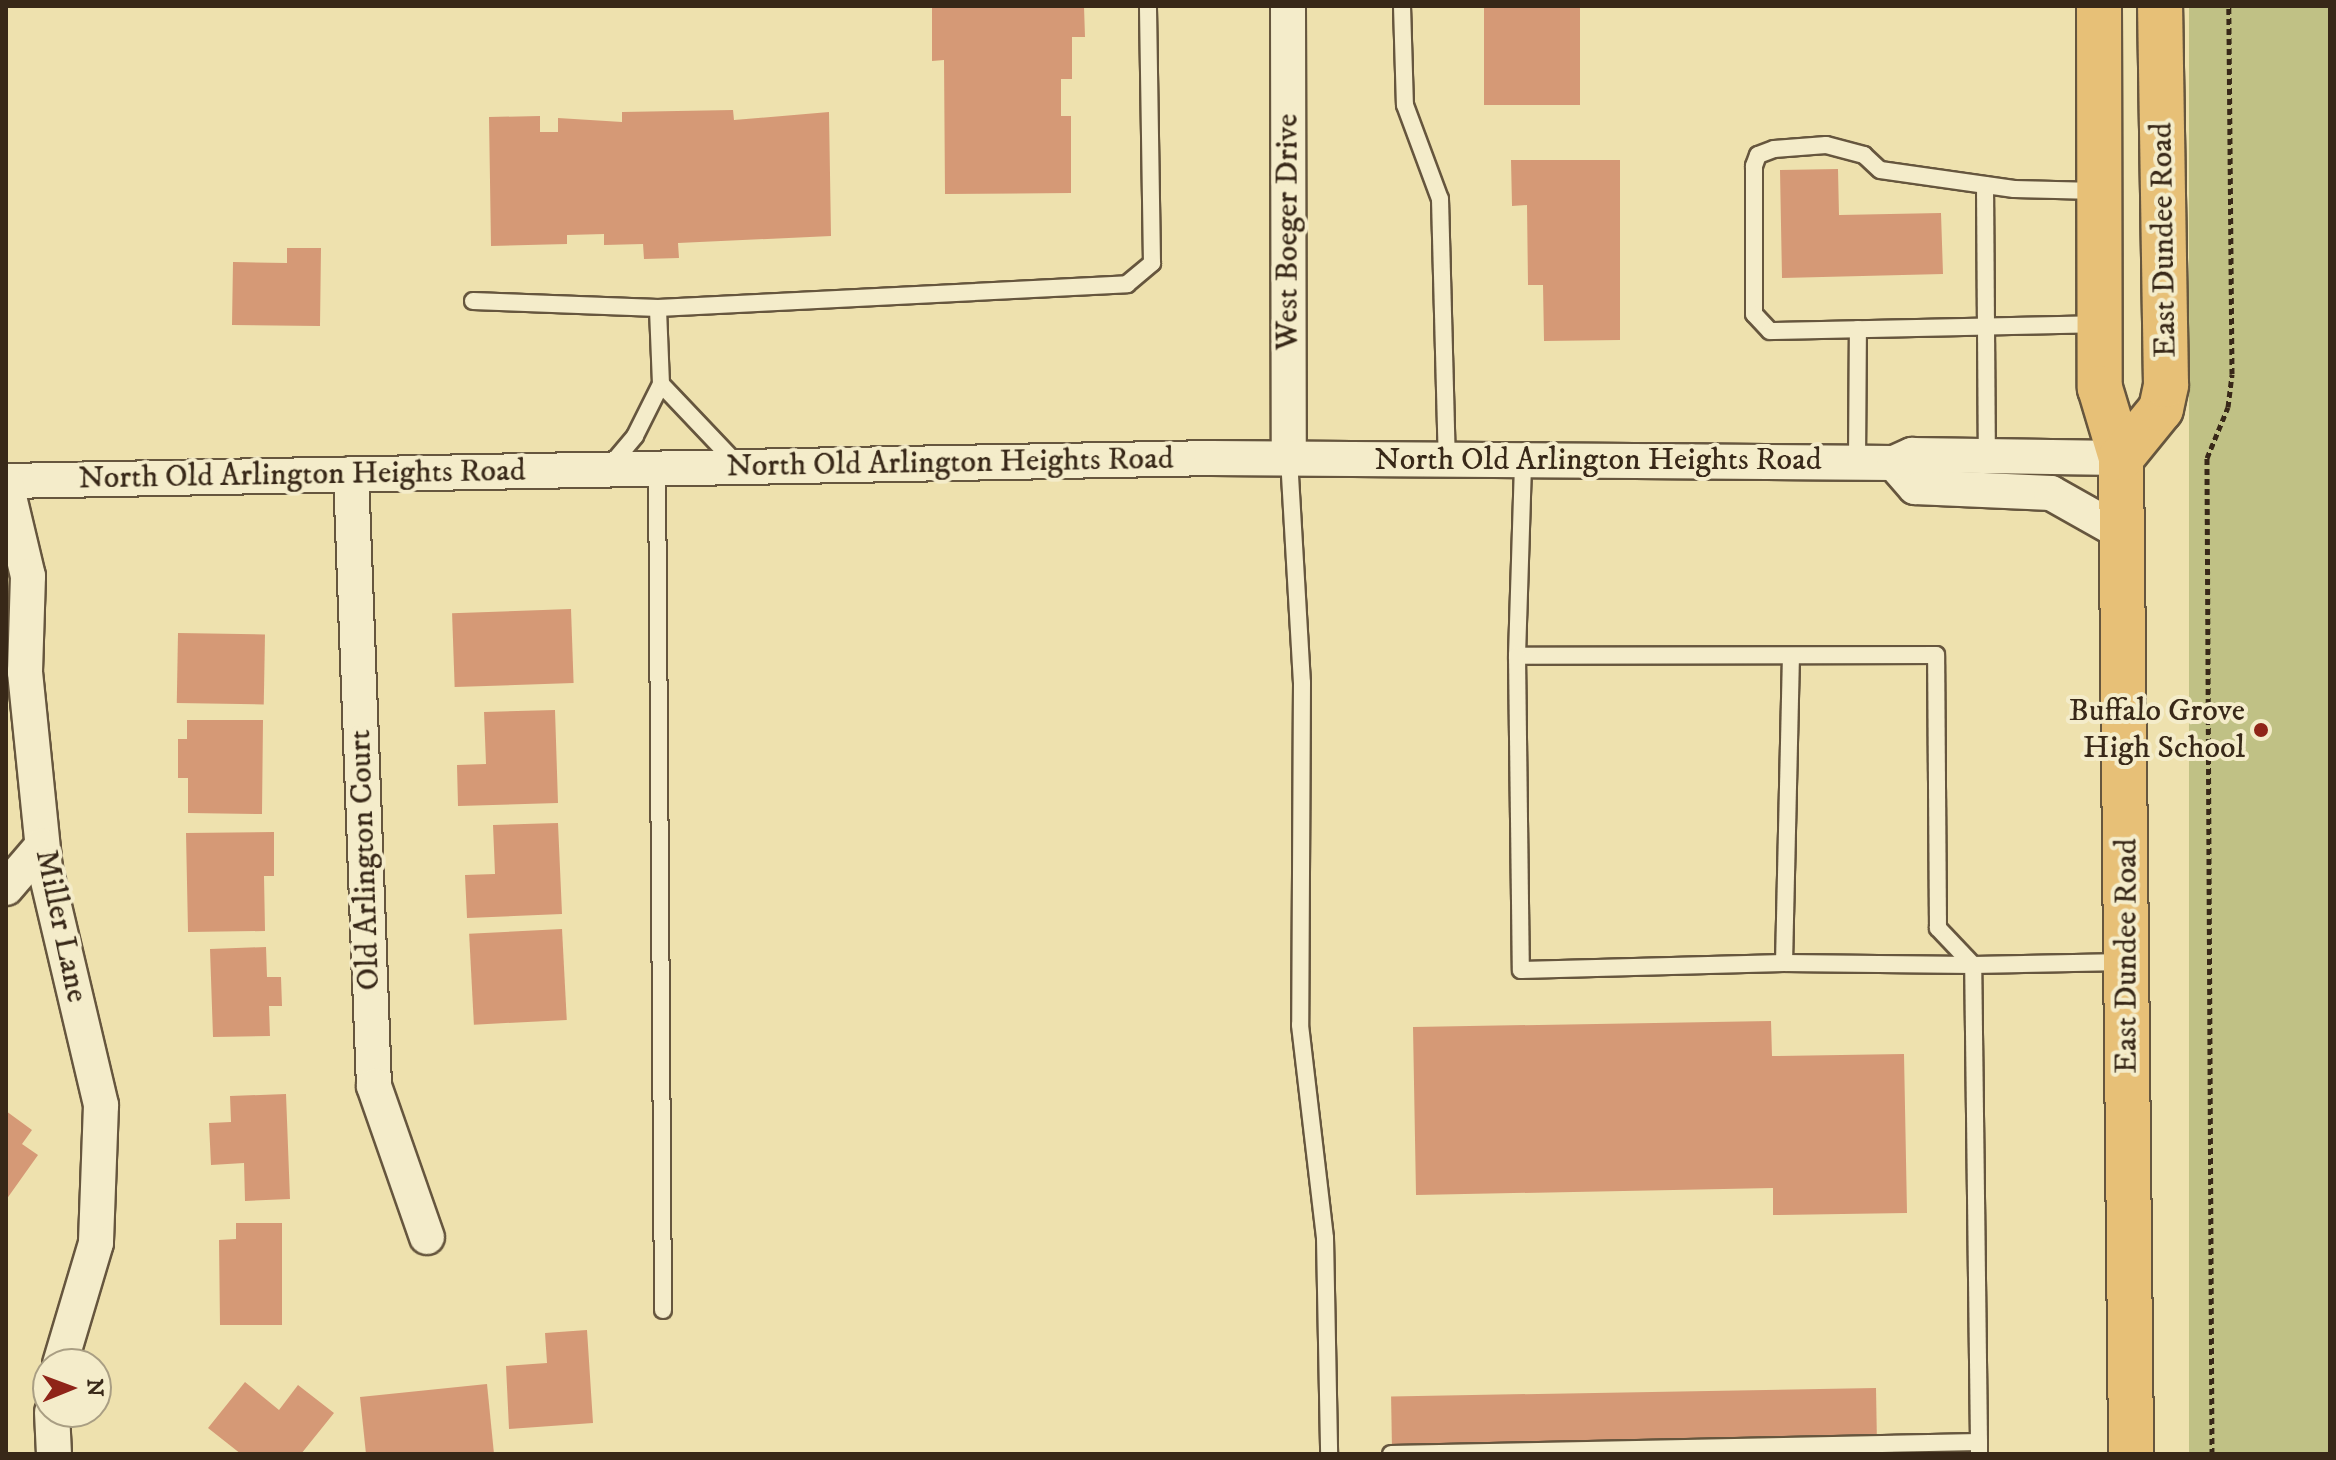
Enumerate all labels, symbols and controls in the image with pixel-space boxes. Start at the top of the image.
street label: West Boeger Drive [1269,114,1307,350]
street label: East Dundee Road [2143,122,2185,358]
street label: North Old Arlington Heights Road [726,440,1174,486]
street label: North Old Arlington Heights Road [1374,441,1822,479]
street label: North Old Arlington Heights Road [78,452,526,498]
place label: Buffalo Grove High School [2069,693,2245,768]
marker: Buffalo Grove High School [2252,721,2270,739]
street label: Old Arlington Court [341,729,389,991]
street label: East Dundee Road [2108,838,2146,1074]
street label: Miller Lane [26,846,96,1006]
north arrow [32,1348,112,1428]
text: N [81,1378,108,1397]

